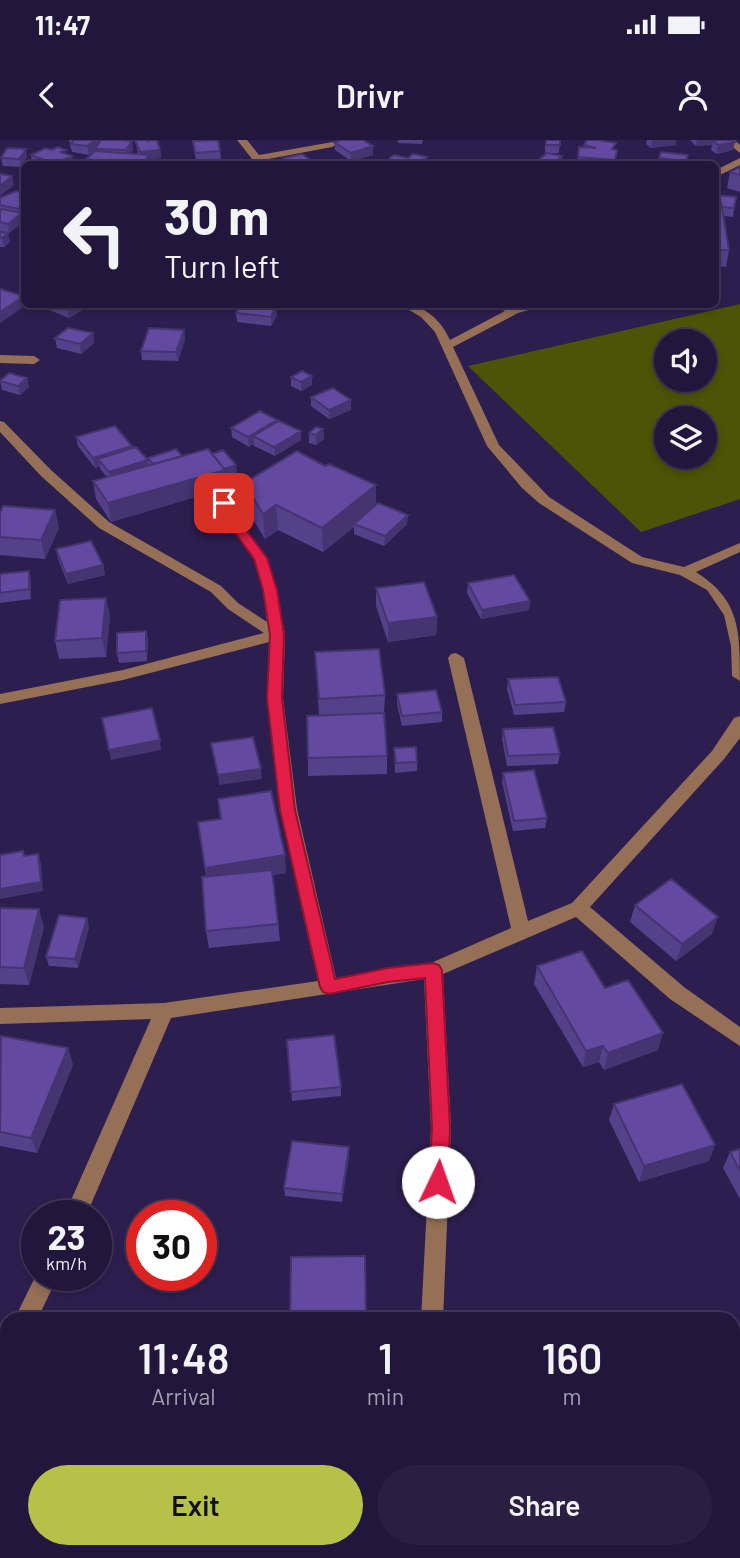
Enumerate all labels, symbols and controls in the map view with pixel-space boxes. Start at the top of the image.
text: 11:47 [35,9,90,40]
icon: back [28,76,66,114]
text: Drivr [336,76,404,114]
icon: person [674,76,712,114]
text: 30 m [164,186,269,245]
icon: left [49,189,140,280]
text: Turn left [164,246,281,284]
map controls [654,329,717,469]
button: sound [654,329,717,392]
button: layers [654,406,717,469]
pin [194,473,254,533]
icon: arrive [205,484,243,522]
position arrow [401,1145,475,1219]
speed limit sign: 30 [126,1200,217,1291]
text: 23 [47,1215,86,1257]
text: km/h [46,1252,87,1274]
text: 11:48 [138,1332,229,1382]
text: 1 [378,1332,393,1382]
text: 160 [542,1332,602,1382]
text: Arrival [151,1382,216,1410]
text: min [367,1382,404,1410]
text: m [563,1382,582,1410]
button: Exit [28,1465,363,1545]
button: Share [377,1465,712,1545]

